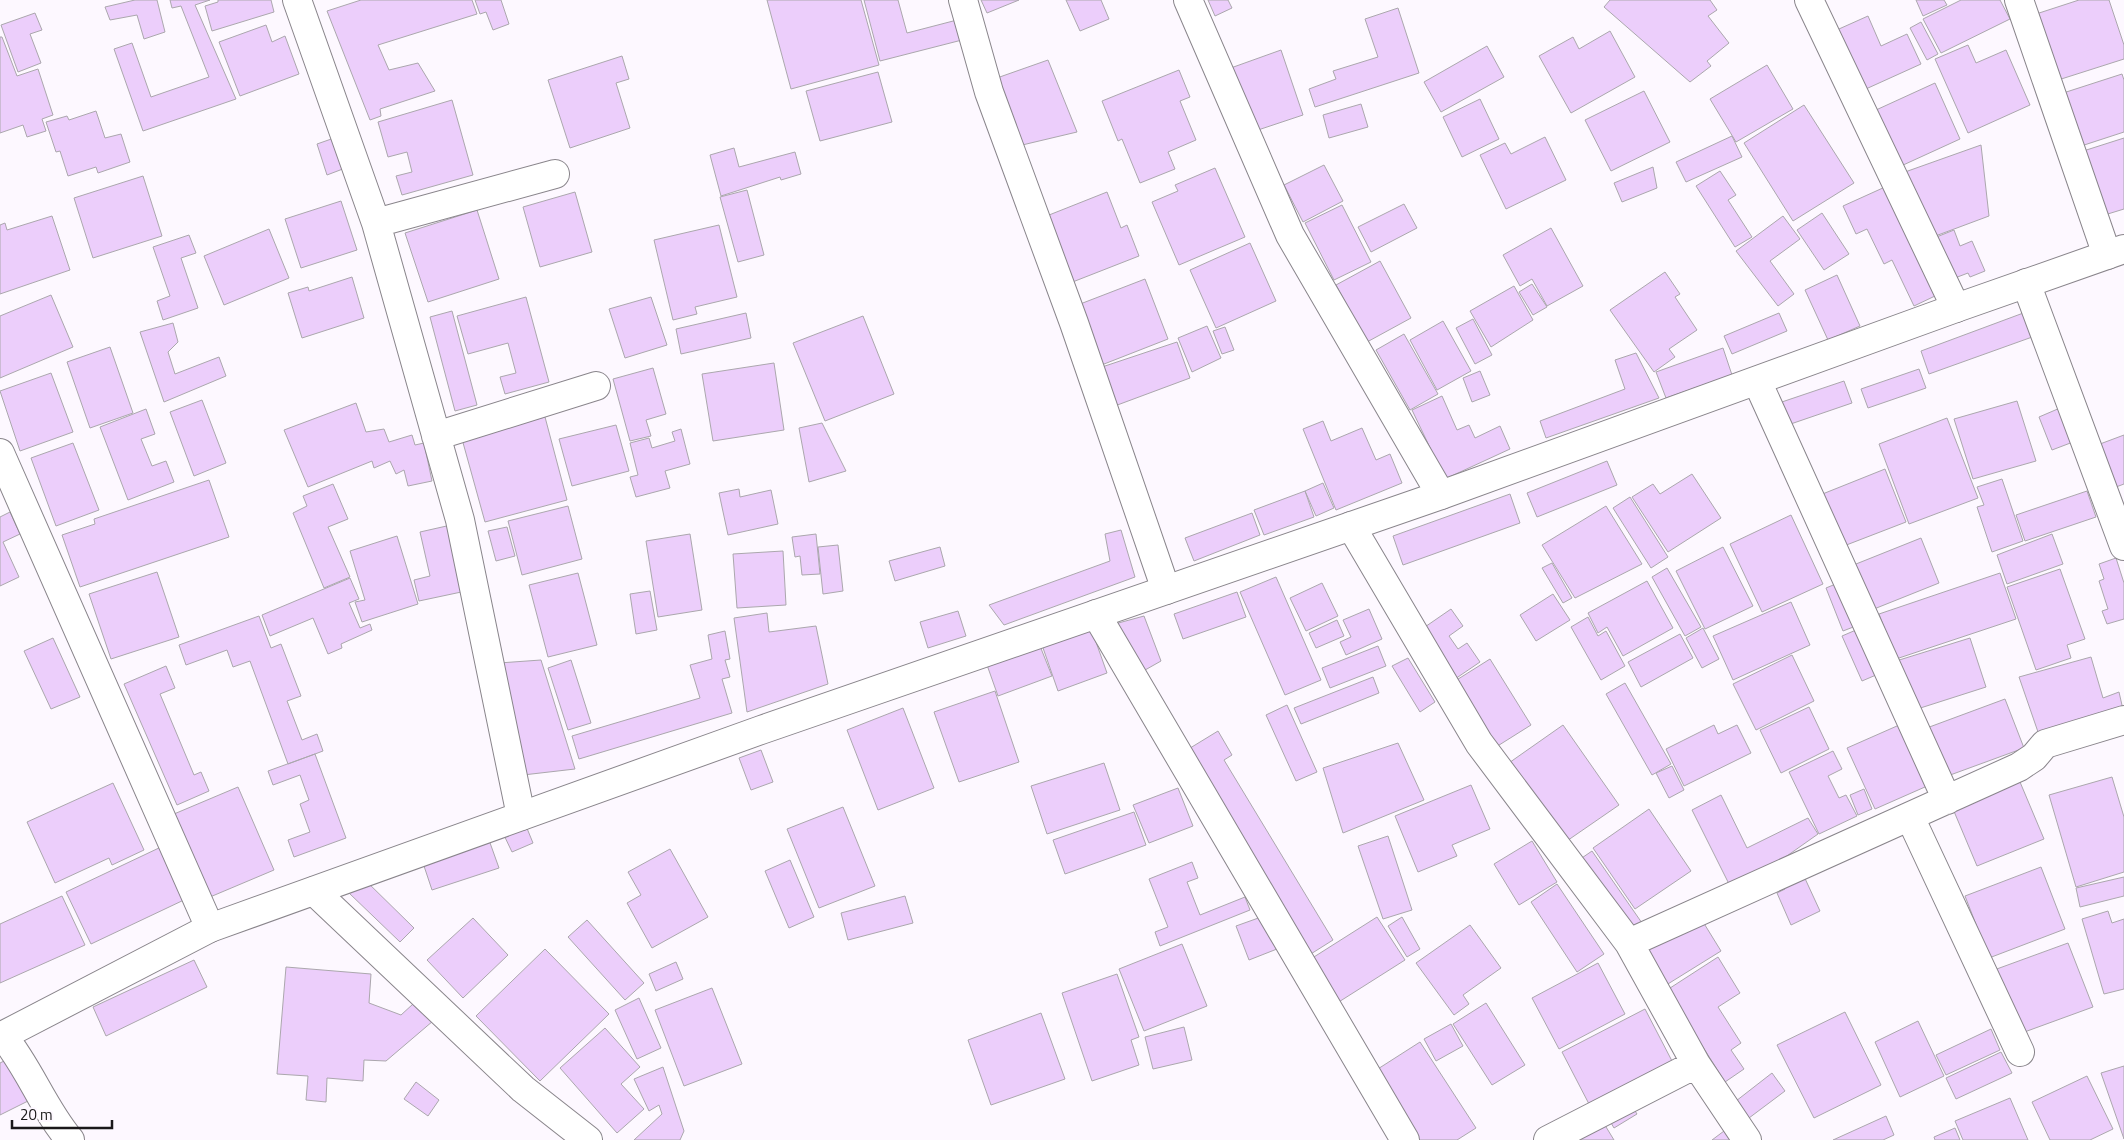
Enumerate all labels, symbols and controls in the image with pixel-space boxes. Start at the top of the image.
scale bar [12,1098,112,1130]
text: 20 m [20,1103,53,1126]

